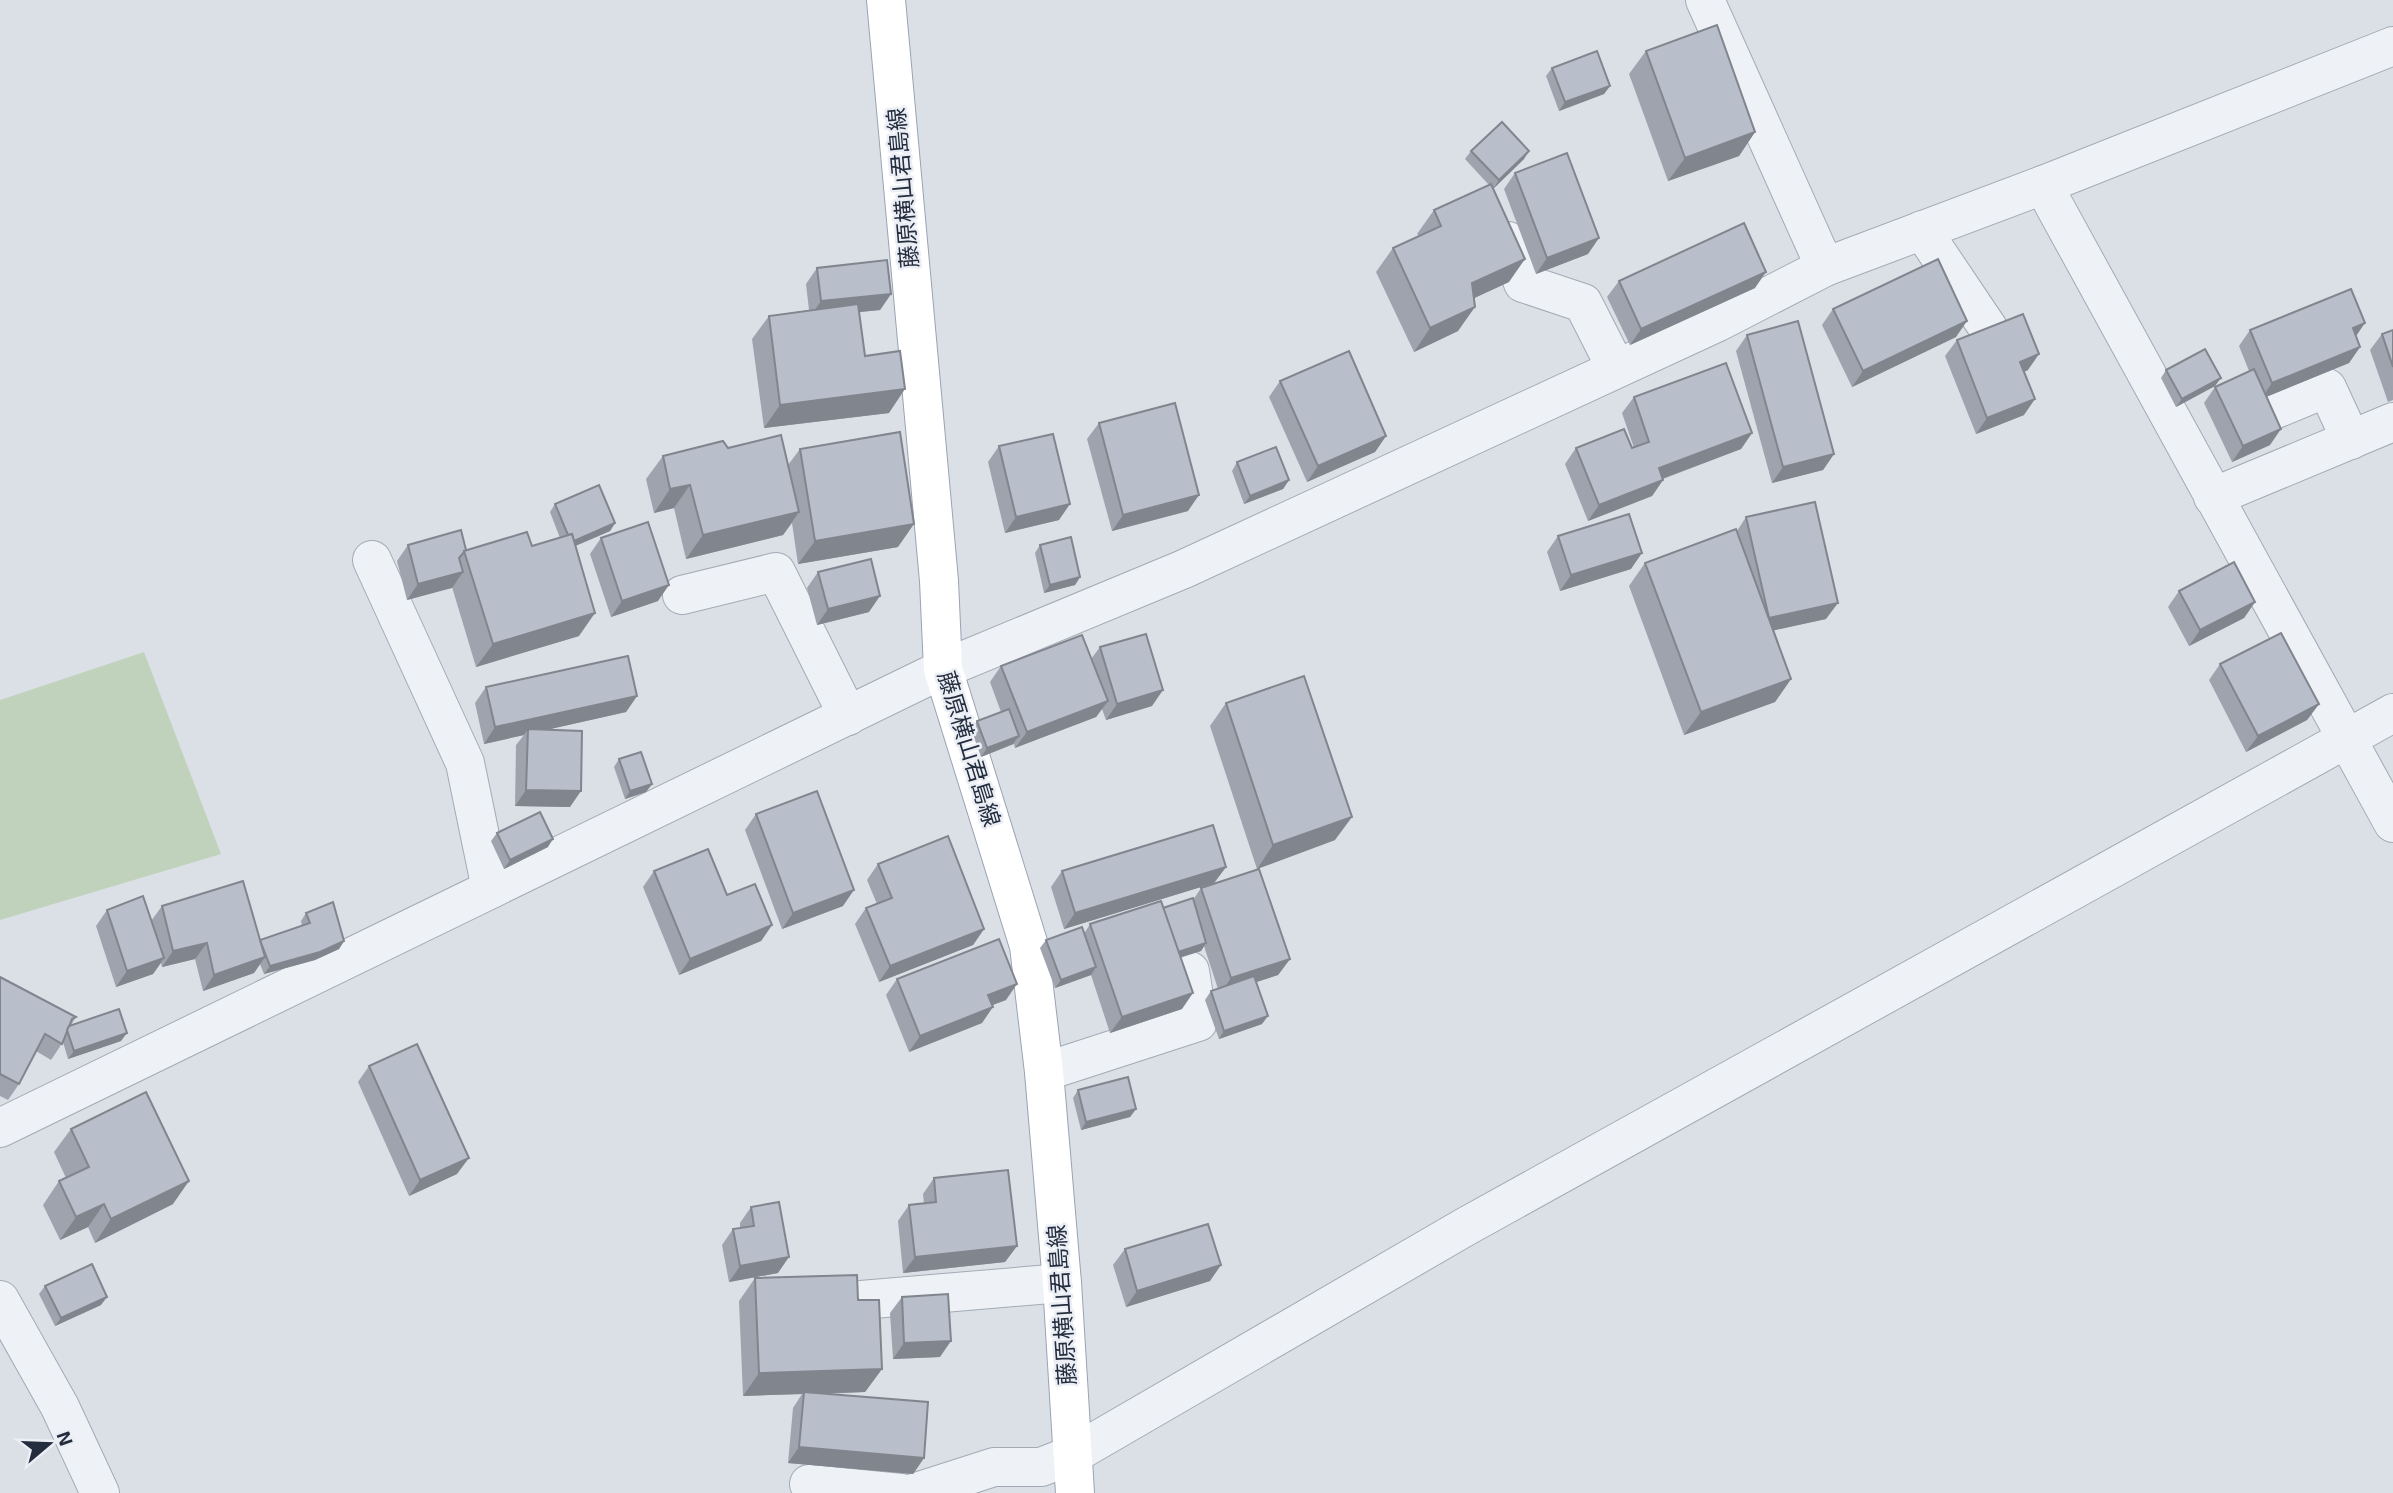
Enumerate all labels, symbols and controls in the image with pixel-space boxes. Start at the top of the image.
street label: 藤原横山君島線 [881,107,923,270]
street label: 藤原横山君島線 [933,668,1007,830]
street label: 藤原横山君島線 [1041,1224,1081,1386]
north arrow [14,1409,84,1479]
text: N [52,1428,79,1449]

